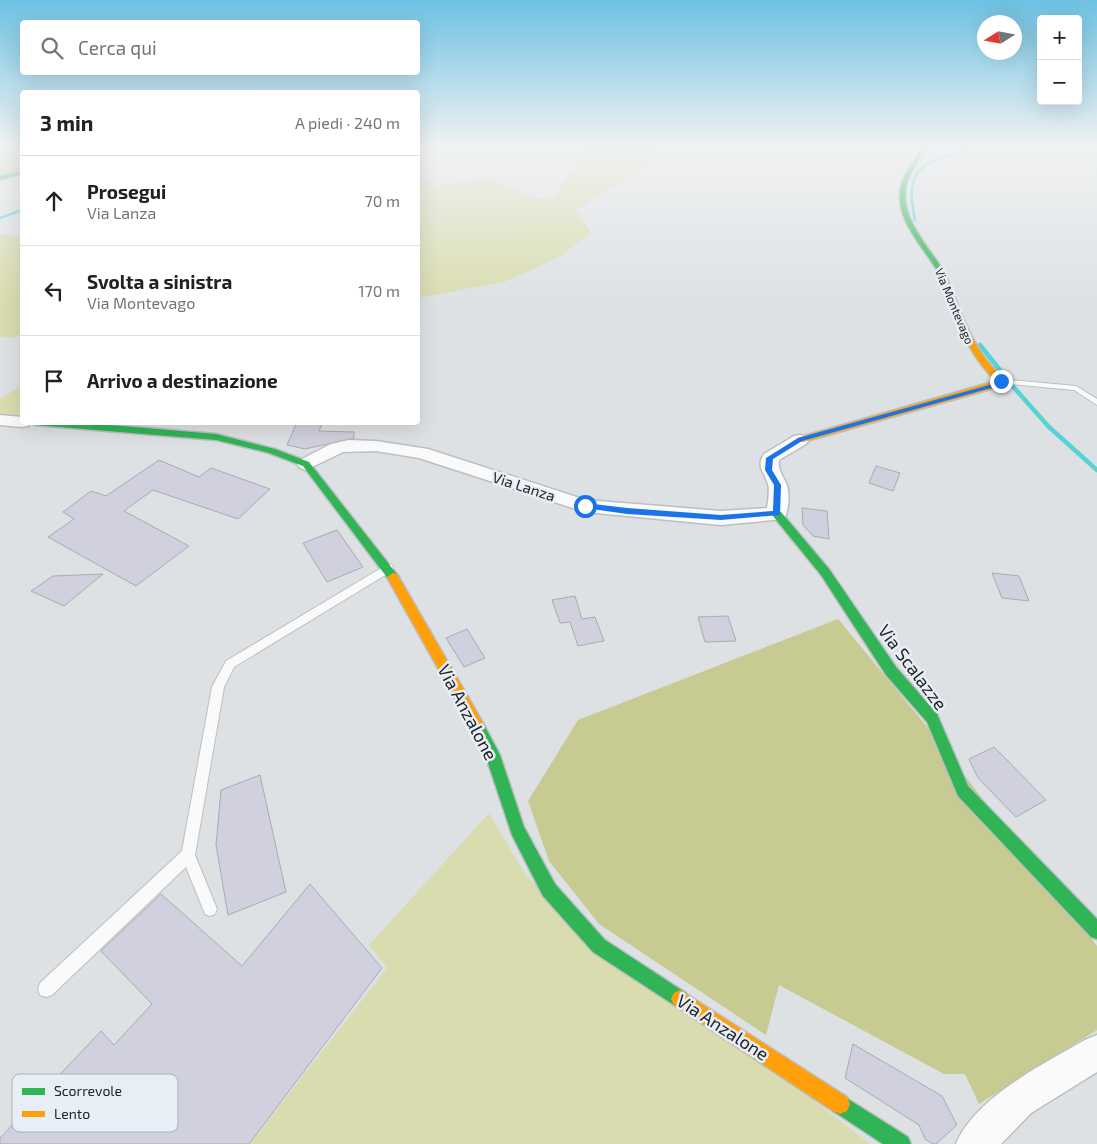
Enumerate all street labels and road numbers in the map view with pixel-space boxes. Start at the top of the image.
street label: Via Montevago [933,266,977,346]
street label: Via Lanza [490,467,558,505]
street label: Via Scalazze [874,620,952,714]
street label: Via Anzalone [434,660,502,764]
street label: Via Anzalone [673,989,773,1065]

